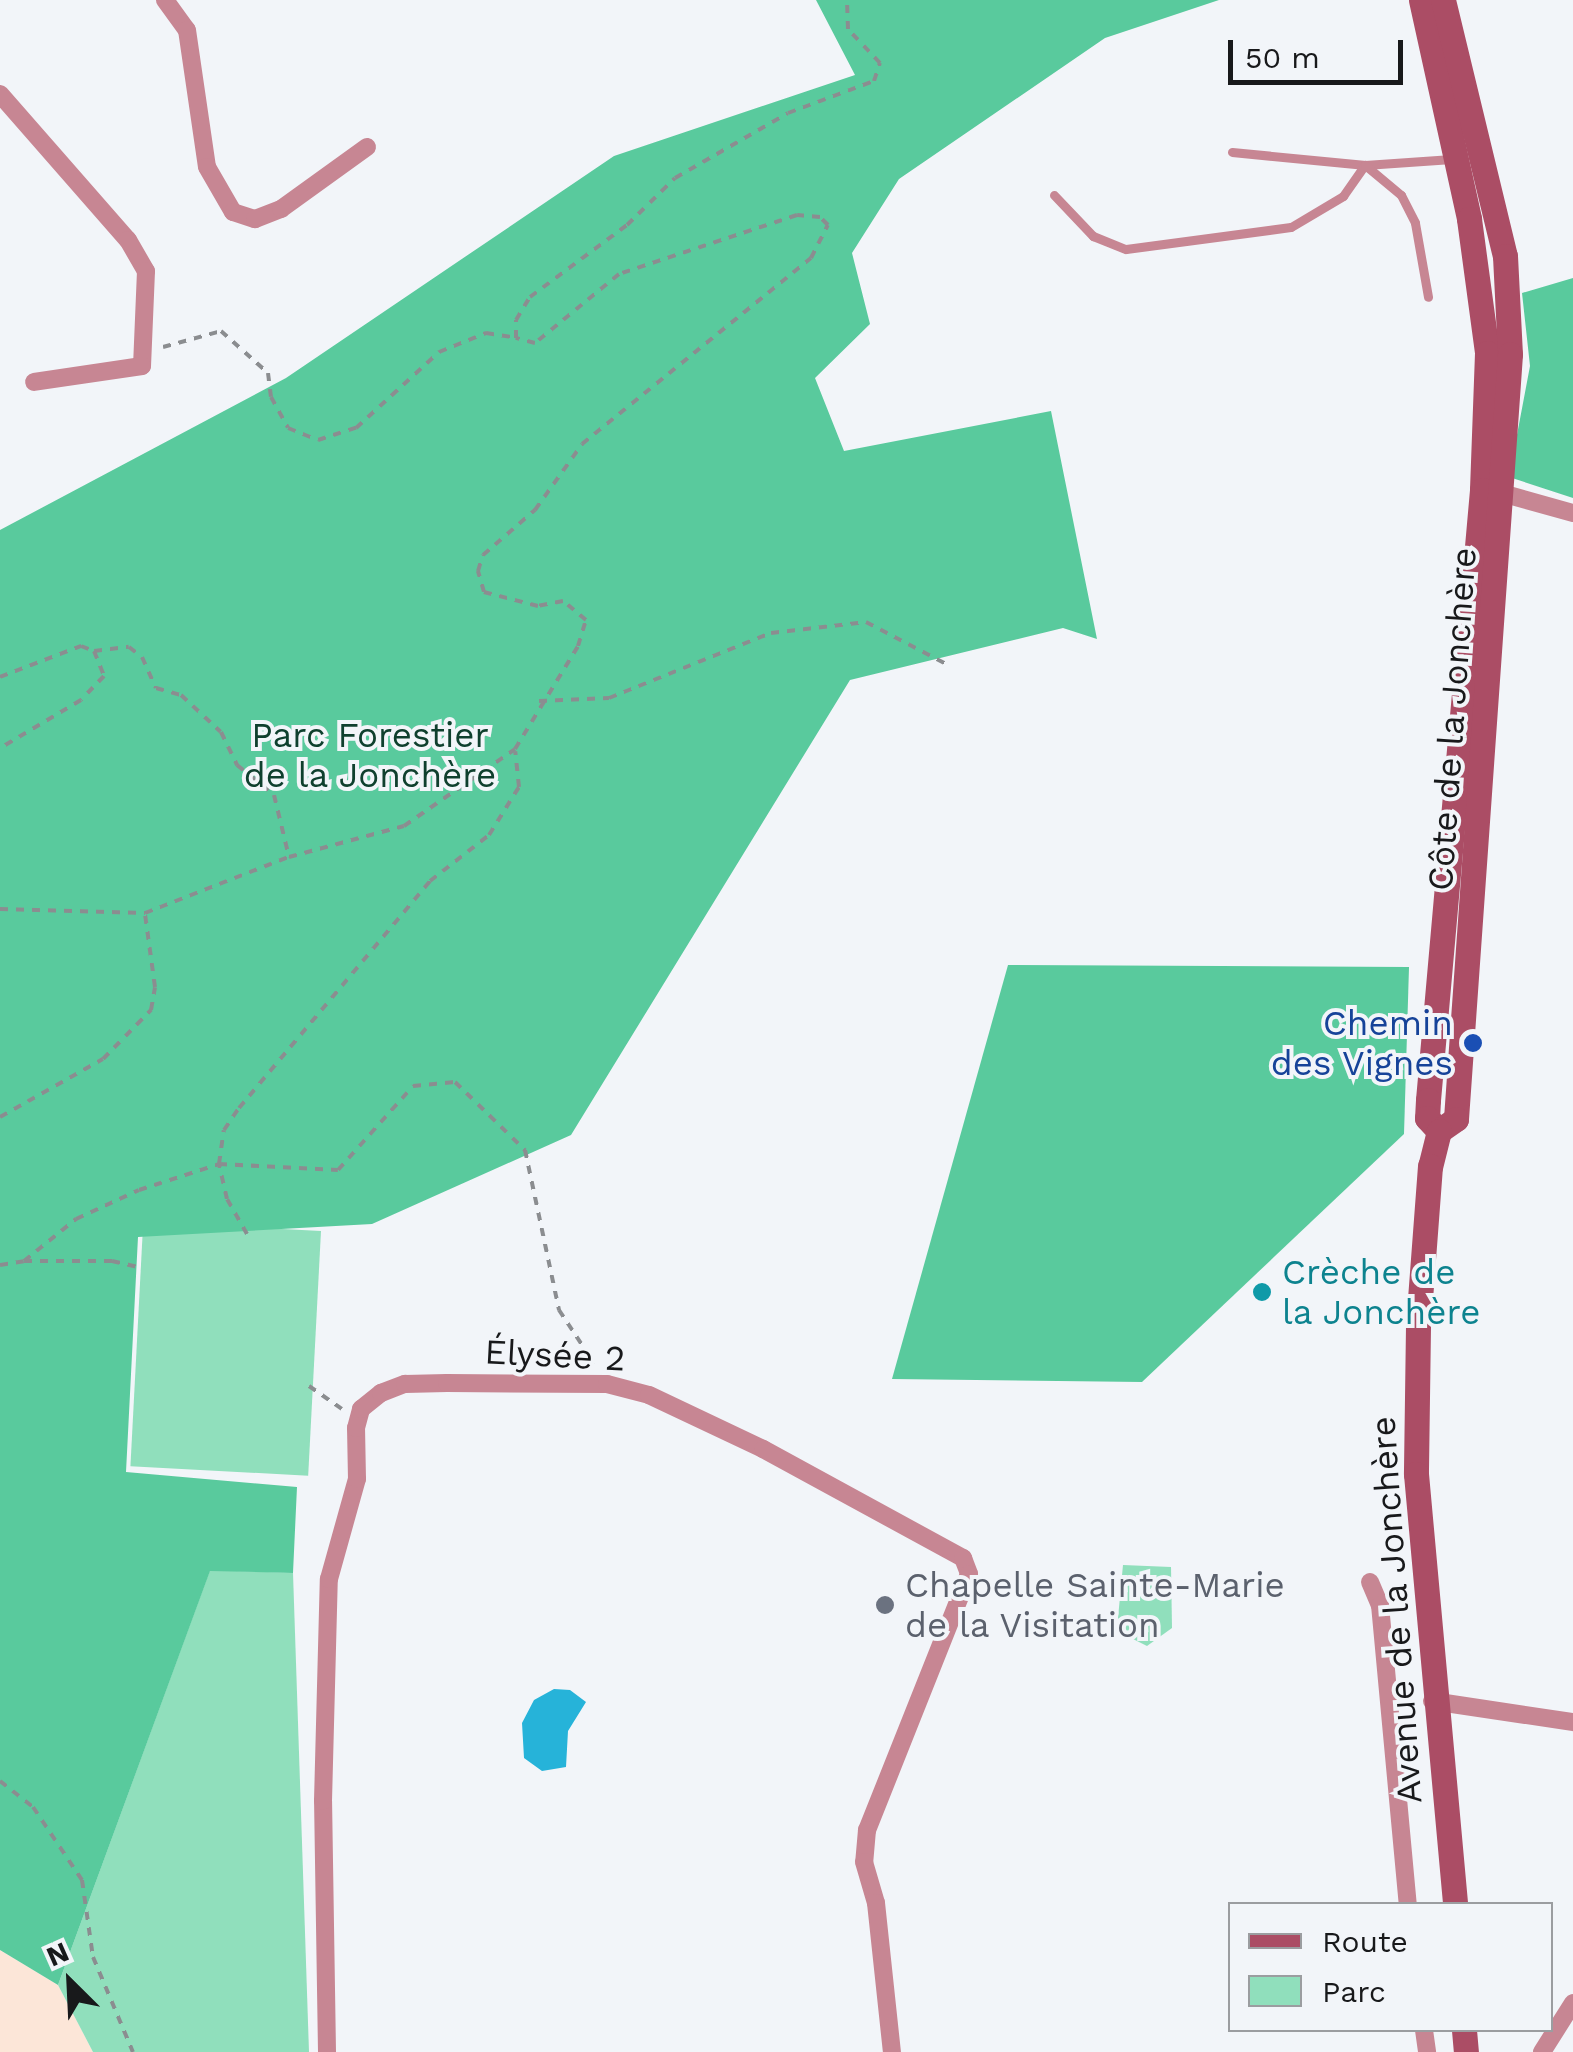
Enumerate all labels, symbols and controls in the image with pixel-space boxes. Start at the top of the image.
scale bar [1233,20,1408,82]
text: 50 m [1245,40,1320,75]
street label: Côte de la Jonchère [1419,545,1485,893]
park label: Parc Forestier de la Jonchère [243,714,497,796]
place label: Chemin des Vignes [1270,1002,1453,1084]
marker: Chemin des Vignes [1462,1032,1484,1054]
place label: Crèche de la Jonchère [1282,1251,1482,1333]
marker: Crèche de la Jonchère [1251,1281,1273,1303]
street label: Élysée 2 [484,1330,626,1380]
street label: Avenue de la Jonchère [1361,1414,1431,1806]
place label: Chapelle Sainte-Marie de la Visitation [905,1564,1285,1646]
marker: Chapelle Sainte-Marie de la Visitation [874,1594,896,1616]
legend [1228,1902,1553,2032]
text: Route [1322,1924,1408,1959]
north arrow [20,1932,120,2032]
text: N [41,1935,74,1973]
text: Parc [1322,1974,1386,2009]

